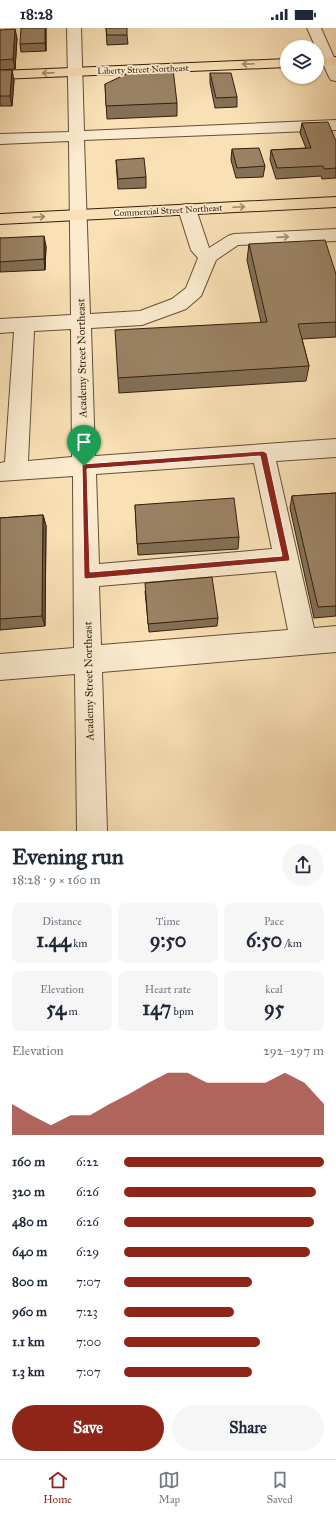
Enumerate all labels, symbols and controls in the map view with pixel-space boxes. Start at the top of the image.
text: 18:28 [20,5,53,23]
map controls [280,40,324,84]
button: layers [280,40,324,84]
one-way arrow [242,61,255,68]
street label: Liberty Street Northeast [97,62,190,76]
one-way arrow [42,69,55,77]
street label: Commercial Street Northeast [113,202,224,218]
one-way arrow [232,203,245,210]
one-way arrow [32,213,45,221]
one-way arrow [276,233,289,240]
street label: Academy Street Northeast [74,298,90,419]
pin [67,425,101,466]
icon: arrive [73,431,95,453]
street label: Academy Street Northeast [81,621,97,742]
text: Evening run [12,843,124,870]
button: share [282,844,324,886]
text: 18:28 · 9 × 160 m [12,872,101,888]
text: Distance [42,915,82,928]
text: Time [156,915,180,928]
text: Pace [264,915,284,928]
text: 1.44 [36,928,71,952]
text: 9:50 [150,928,186,952]
text: 6:50 [246,928,282,952]
text: km [71,937,88,950]
text: /km [282,937,302,950]
text: Elevation [40,983,84,996]
text: Heart rate [145,983,191,996]
text: kcal [265,983,283,996]
text: 54 [46,996,66,1020]
text: 147 [142,996,171,1020]
text: 95 [264,996,284,1020]
text: m [66,1005,78,1018]
text: bpm [171,1005,194,1018]
text: Elevation [12,1043,64,1059]
text: 292–297 m [263,1043,324,1059]
text: 160 m [12,1154,45,1170]
text: 6:22 [76,1154,99,1170]
text: 320 m [12,1184,45,1200]
text: 6:26 [76,1184,99,1200]
text: 480 m [12,1214,47,1230]
text: 6:26 [76,1214,99,1230]
text: 640 m [12,1244,47,1260]
text: 6:29 [76,1244,99,1260]
text: 800 m [12,1274,48,1290]
text: 7:07 [76,1274,101,1290]
text: 960 m [12,1304,47,1320]
text: 7:23 [76,1304,98,1320]
text: 1.1 km [12,1334,45,1350]
text: 7:00 [76,1334,101,1350]
text: 1.3 km [12,1364,45,1380]
text: 7:07 [76,1364,101,1380]
button: Save [12,1405,164,1451]
button: Share [172,1405,324,1451]
tab: Home [43,1469,72,1506]
tab: Map [158,1469,180,1506]
tab: Saved [267,1469,293,1506]

